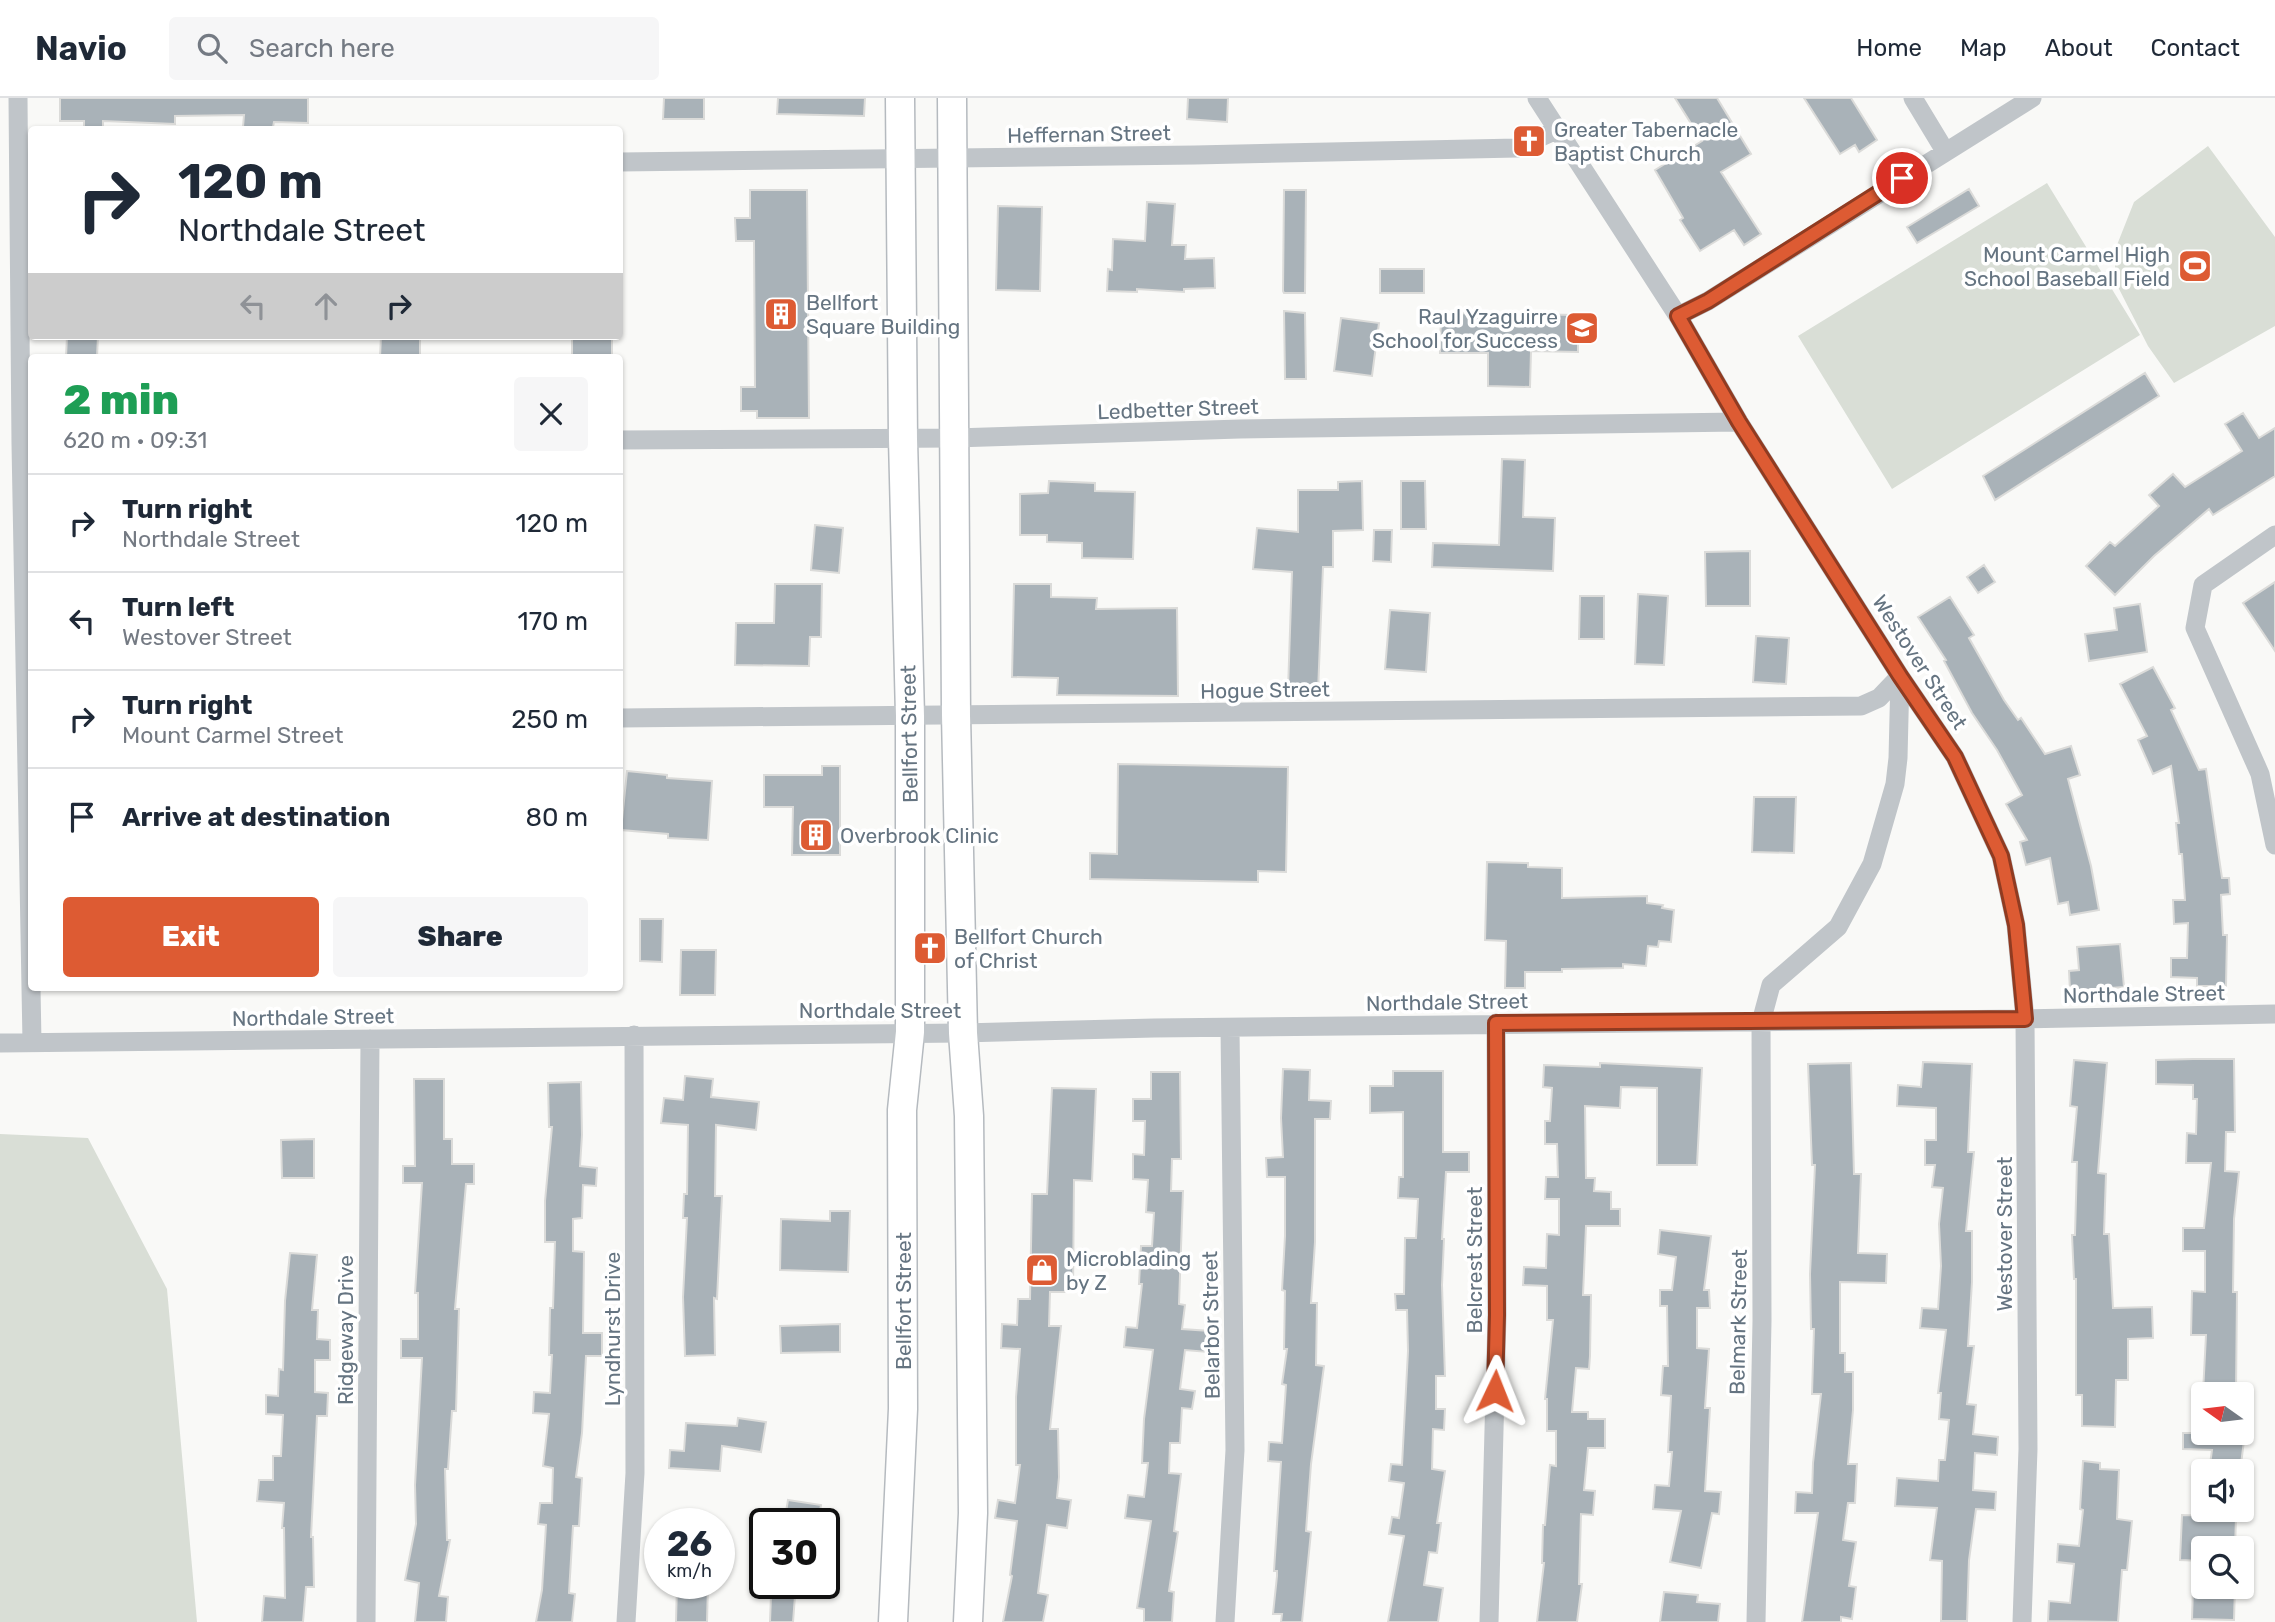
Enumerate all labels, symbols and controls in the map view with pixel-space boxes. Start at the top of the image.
search box [169,17,659,80]
text: Navio [35,29,127,68]
icon: search [193,29,231,67]
text: Search here [249,33,395,64]
text: Home [1856,34,1922,62]
text: Map [1960,34,2007,62]
text: About [2045,34,2113,62]
text: Contact [2151,34,2240,62]
place label: Greater Tabernacle Baptist Church [1554,117,1738,166]
street label: Heffernan Street [1007,120,1171,148]
church icon: Greater Tabernacle Baptist Church [1510,122,1548,160]
pin [1872,148,1932,208]
text: 120 m [178,152,323,210]
icon: right [63,154,154,245]
icon: arrive [1883,159,1921,197]
text: Northdale Street [178,211,426,249]
place label: Mount Carmel High School Baseball Field [1964,242,2170,291]
sports icon: Mount Carmel High School Baseball Field [2176,247,2214,285]
icon: left [234,287,272,325]
icon: ahead [307,287,345,325]
icon: right [380,287,418,325]
place label: Bellfort Square Building [806,290,960,339]
building icon: Bellfort Square Building [762,295,800,333]
place label: Raul Yzaguirre School for Success [1372,304,1558,353]
school or university icon: Raul Yzaguirre School for Success [1563,309,1601,347]
text: 2 min [63,375,179,425]
button: close [514,377,588,451]
street label: Ledbetter Street [1097,394,1259,424]
text: 620 m · 09:31 [63,426,207,454]
text: Turn right [122,494,252,525]
icon: right [63,504,101,542]
text: 120 m [516,508,588,539]
text: Northdale Street [122,525,300,553]
street label: Westover Street [1867,590,1973,734]
text: Turn left [122,592,234,623]
icon: left [63,602,101,640]
text: 170 m [518,606,588,637]
text: Westover Street [122,623,292,651]
street label: Bellfort Street [895,665,923,803]
street label: Hogue Street [1200,676,1330,704]
text: Turn right [122,690,252,721]
icon: right [63,700,101,738]
text: 250 m [511,704,588,735]
text: Mount Carmel Street [122,721,344,749]
icon: arrive [63,798,101,836]
text: Arrive at destination [122,802,390,833]
text: 80 m [525,802,588,833]
building icon: Overbrook Clinic [797,816,835,854]
place label: Overbrook Clinic [840,823,999,848]
button: Exit [63,897,319,977]
button: Share [333,897,588,977]
place label: Bellfort Church of Christ [954,924,1103,973]
church icon: Bellfort Church of Christ [911,929,949,967]
street label: Northdale Street [2063,980,2225,1008]
street label: Northdale Street [1366,988,1528,1016]
street label: Northdale Street [799,998,961,1023]
street label: Northdale Street [232,1003,394,1031]
street label: Westover Street [1992,1156,2017,1312]
street label: Belcrest Street [1462,1187,1487,1333]
street label: Bellfort Street [891,1232,916,1370]
place label: Microblading by Z [1066,1246,1191,1295]
street label: Belmark Street [1724,1249,1752,1395]
shop icon: Microblading by Z [1023,1251,1061,1289]
street label: Belarbor Street [1197,1251,1225,1399]
street label: Lyndhurst Drive [600,1252,625,1406]
street label: Ridgeway Drive [333,1255,358,1405]
position arrow [1458,1354,1532,1428]
north arrow [2191,1382,2254,1446]
map controls [2191,1382,2254,1599]
button: sound [2191,1459,2254,1522]
speed limit sign: 30 [749,1508,840,1599]
text: 26 [667,1523,712,1565]
button: search [2191,1536,2254,1599]
text: km/h [667,1560,712,1582]

